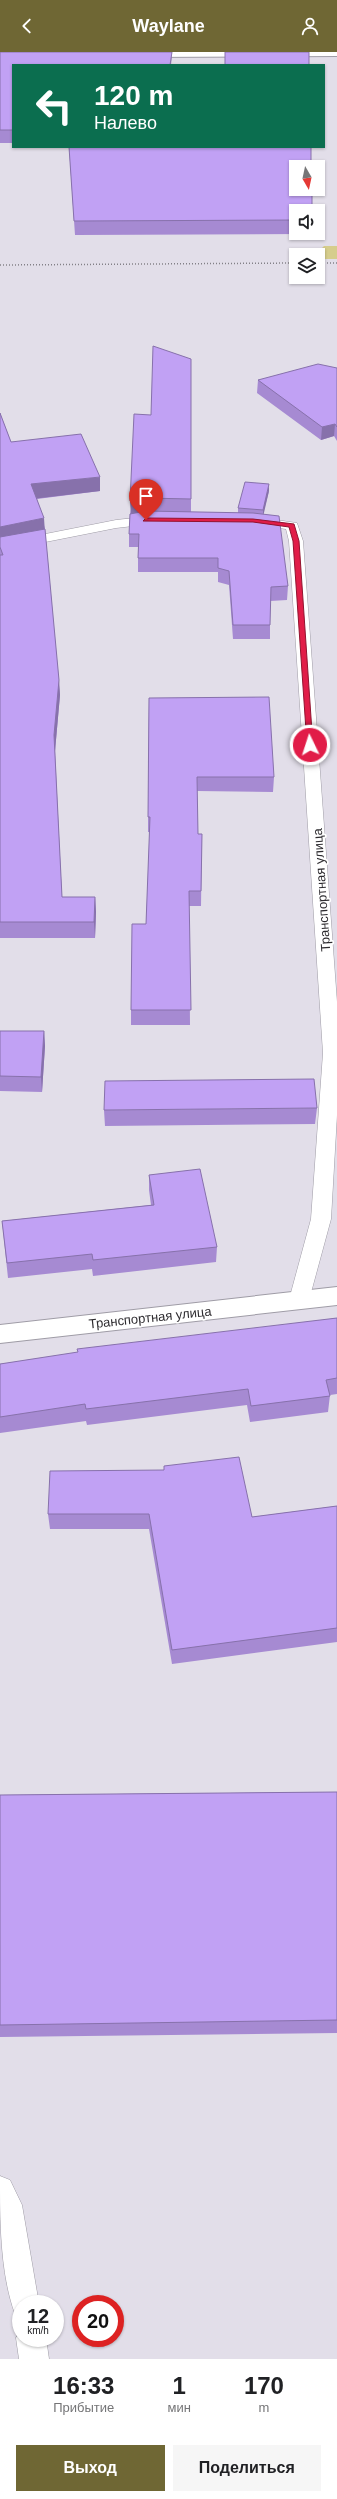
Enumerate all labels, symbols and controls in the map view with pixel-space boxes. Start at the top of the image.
icon: back [16,15,38,37]
icon: person [299,15,321,37]
text: Waylane [132,16,205,36]
icon: left [28,80,80,132]
text: 120 m [94,80,173,111]
text: Налево [94,113,157,133]
north arrow [289,160,325,196]
map controls [289,160,325,284]
button: sound [289,204,325,240]
button: layers [289,248,325,284]
pin [129,479,163,520]
icon: arrive [135,485,157,507]
position arrow [289,724,331,766]
street label: Транспортная улица [310,827,333,952]
street label: Транспортная улица [88,1304,213,1331]
speed limit sign: 20 [72,2295,124,2347]
text: 12 [27,2305,49,2327]
text: km/h [27,2325,49,2336]
text: 16:33 [53,2372,114,2399]
text: 1 [172,2372,186,2399]
text: 170 [244,2372,284,2399]
text: Прибытие [53,2400,114,2415]
text: мин [167,2400,191,2415]
text: m [258,2400,269,2415]
button: Выход [16,2445,165,2491]
button: Поделиться [173,2445,321,2491]

